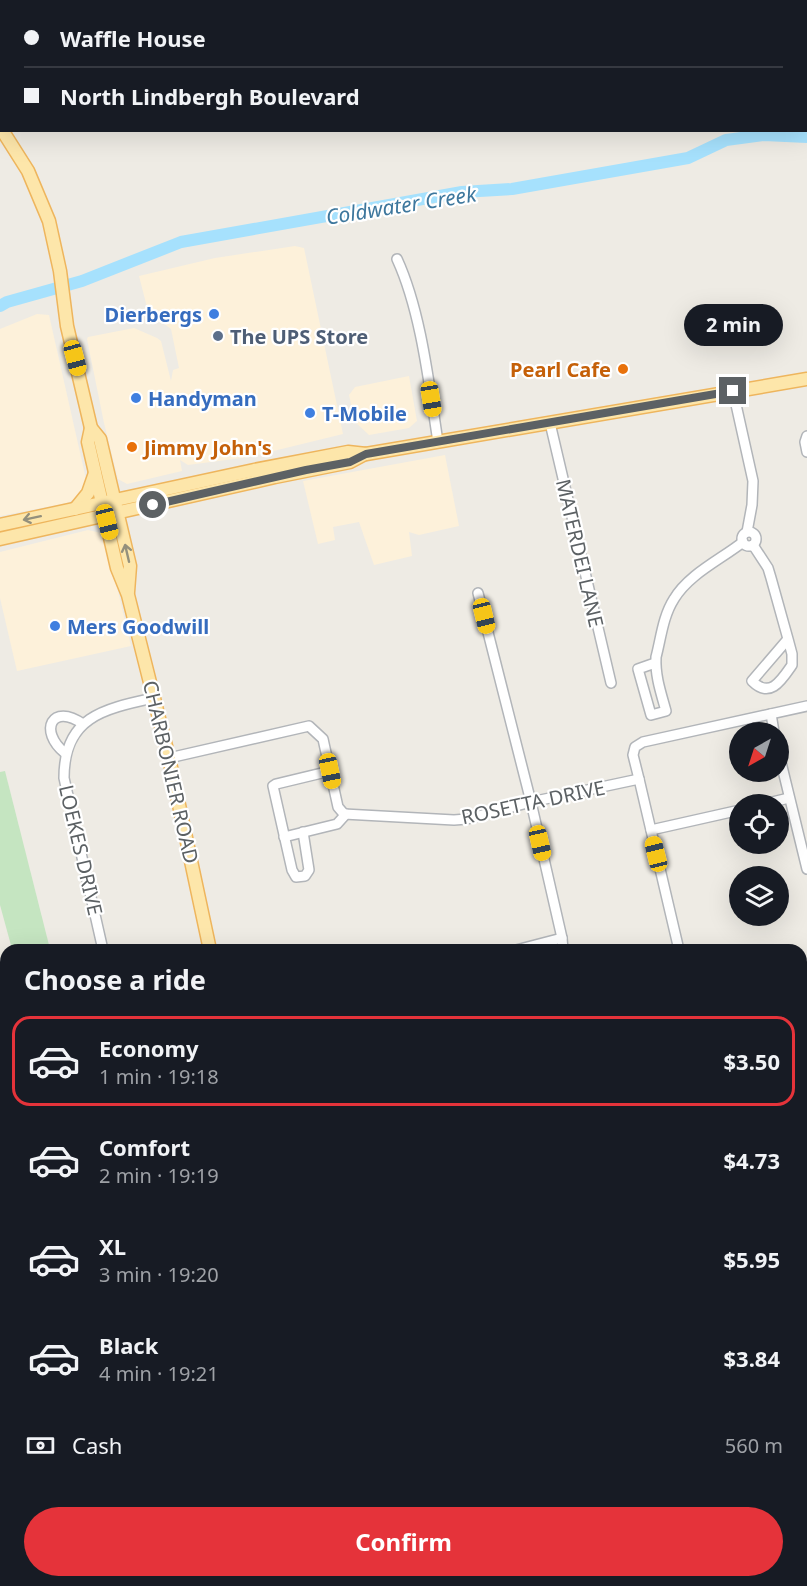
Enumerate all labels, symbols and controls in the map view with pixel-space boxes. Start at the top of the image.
text: Waffle House [60,23,206,53]
text: North Lindbergh Boulevard [60,81,360,111]
water label: Coldwater Creek [324,179,480,231]
place label: Dierbergs [105,301,202,328]
callout: 2 min [684,304,783,346]
marker: Dierbergs [207,307,221,321]
text: 2 min [706,311,761,338]
place label: The UPS Store [230,323,368,350]
marker: The UPS Store [211,329,225,343]
car [62,338,88,378]
place label: Pearl Cafe [510,356,611,383]
marker: Pearl Cafe [616,362,630,376]
route end [719,377,746,404]
car [419,380,443,418]
place label: Handyman [148,385,257,412]
marker: Handyman [129,391,143,405]
place label: T-Mobile [322,400,407,427]
marker: T-Mobile [303,406,317,420]
place label: Jimmy John's [142,434,272,461]
marker: Jimmy John's [125,440,139,454]
street label: MATERDEI LANE [550,476,610,630]
route start [139,491,166,518]
car [94,502,120,542]
one-way arrow [22,513,41,525]
one-way arrow [121,544,133,563]
car [471,596,497,636]
place label: Mers Goodwill [67,613,209,640]
marker: Mers Goodwill [48,619,62,633]
street label: CHARBONIER ROAD [137,678,205,866]
north arrow [729,722,789,782]
map controls [729,722,789,926]
car [317,752,343,790]
street label: ROSETTA DRIVE [459,774,607,830]
street label: LOEKES DRIVE [53,782,109,918]
button: locate [729,794,789,854]
car [527,823,553,863]
car [643,834,669,874]
button: layers [729,866,789,926]
text: Choose a ride [24,961,206,998]
text: Economy [99,1033,198,1063]
icon: car [27,1034,81,1088]
text: $3.50 [723,1046,780,1076]
text: 1 min · 19:18 [99,1063,219,1090]
text: Comfort [99,1132,190,1162]
icon: car [27,1133,81,1187]
text: $4.73 [723,1145,780,1175]
text: 2 min · 19:19 [99,1162,219,1189]
text: XL [99,1231,126,1261]
icon: car [27,1232,81,1286]
text: $5.95 [723,1244,780,1274]
text: 3 min · 19:20 [99,1261,219,1288]
text: Black [99,1330,158,1360]
icon: car [27,1331,81,1385]
text: $3.84 [723,1343,780,1373]
text: 4 min · 19:21 [99,1360,219,1387]
icon: cash [24,1429,57,1462]
text: Cash [72,1430,122,1460]
text: 560 m [725,1432,783,1459]
button: Confirm [24,1507,783,1576]

